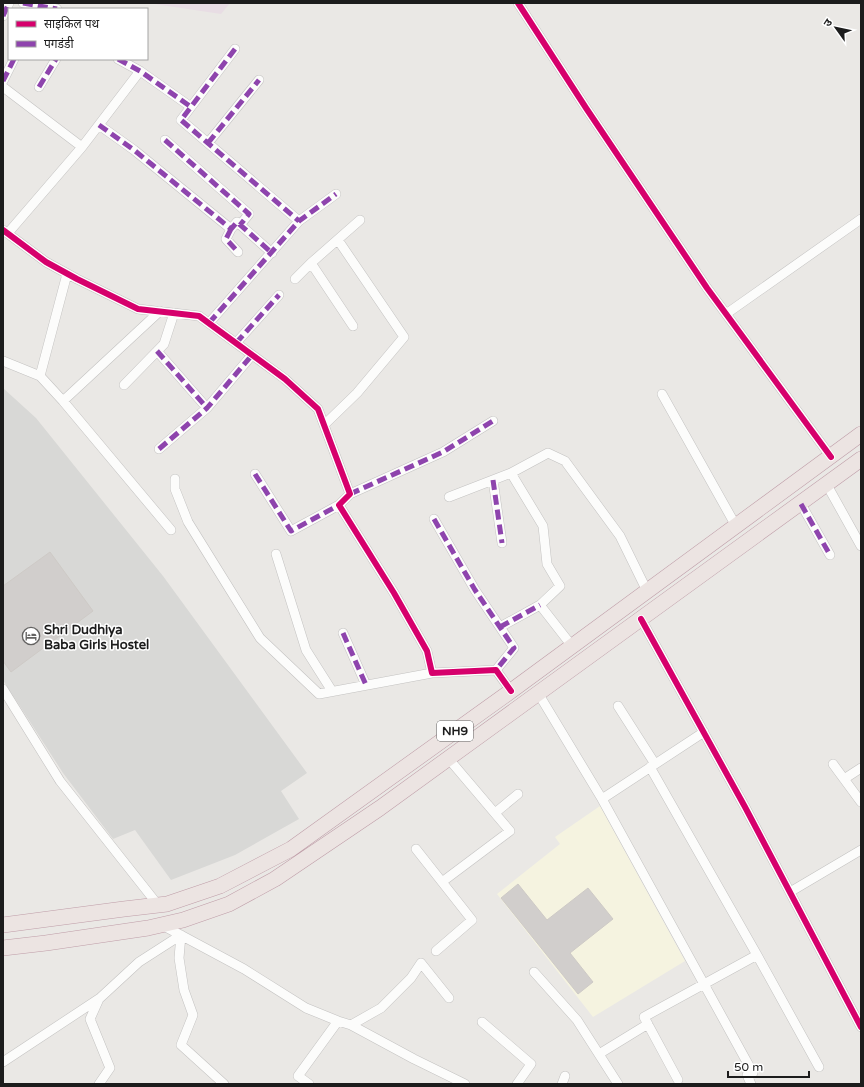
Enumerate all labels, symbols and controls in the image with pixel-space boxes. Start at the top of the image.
legend [8,8,148,60]
north arrow [816,8,856,48]
text: साइकिल पथ [44,16,100,31]
text: उ [821,16,836,29]
text: पगडंडी [44,36,74,51]
place label: Shri Dudhiya Baba Girls Hostel [44,622,149,653]
hotel icon: Shri Dudhiya Baba Girls Hostel [21,626,41,646]
road number: NH9 [437,721,473,741]
scale bar [728,1053,809,1079]
text: 50 m [734,1060,763,1074]

